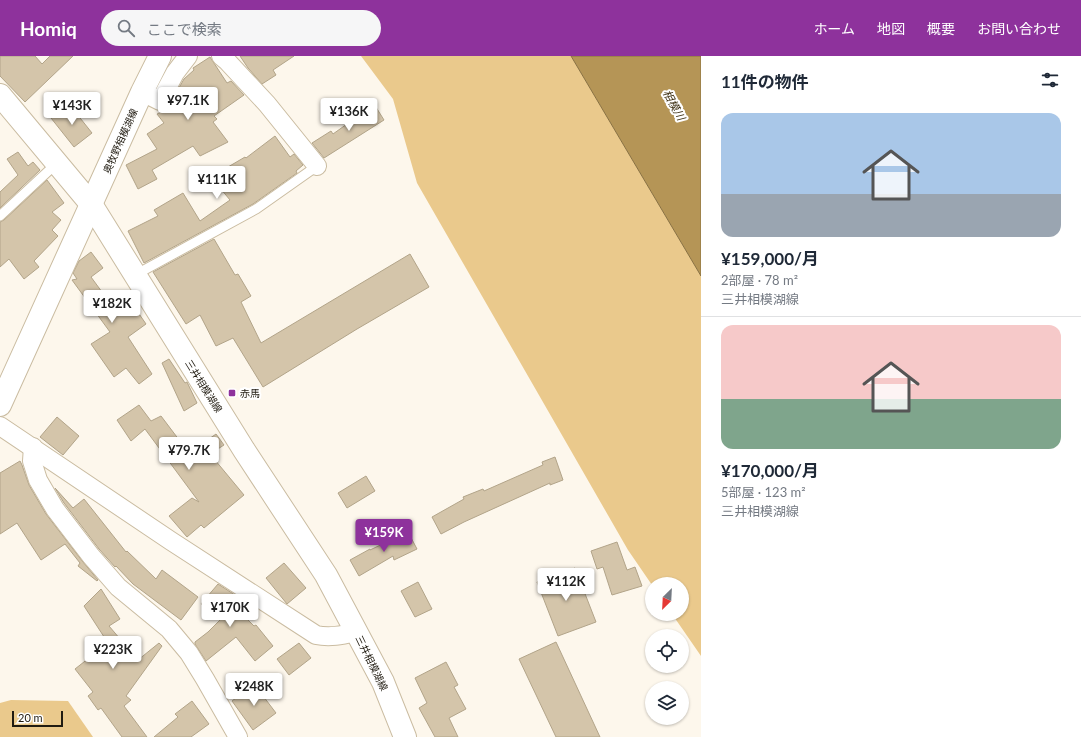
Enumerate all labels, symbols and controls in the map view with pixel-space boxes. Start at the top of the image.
search box [101,10,381,46]
text: Homiq [20,17,77,40]
icon: search [115,17,137,39]
text: ここで検索 [147,20,222,38]
text: ホーム [813,20,855,37]
text: 地図 [877,20,905,37]
text: 概要 [927,20,955,37]
text: お問い合わせ [977,20,1061,37]
icon: filters [1039,69,1061,91]
text: 11件の物件 [721,71,809,92]
pin: ¥97.1K [155,87,221,121]
water label: 相模川 [661,87,689,123]
pin: ¥143K [44,92,100,126]
text: ¥97.1K [167,92,209,108]
text: ¥143K [52,97,92,113]
pin: ¥136K [321,98,377,132]
text: ¥136K [329,103,369,119]
street label: 奥牧野相模湖線 [100,107,140,175]
icon: home [855,139,927,211]
pin: ¥111K [189,166,245,200]
text: ¥111K [197,171,237,187]
text: ¥159,000/月 [721,248,819,269]
text: 2部屋 · 78 m² [721,272,798,288]
pin: ¥182K [84,290,140,324]
text: 三井相模湖線 [721,291,799,307]
text: ¥182K [92,295,132,311]
icon: home [855,351,927,423]
street label: 三井相模湖線 [183,357,225,415]
place label: 赤馬 [240,387,260,399]
marker: 赤馬 [227,388,237,398]
pin: ¥79.7K [156,437,222,471]
text: ¥79.7K [168,442,210,458]
text: ¥170,000/月 [721,460,819,481]
text: 5部屋 · 123 m² [721,484,806,500]
text: 三井相模湖線 [721,503,799,519]
pin: ¥159K [356,519,412,553]
text: ¥159K [364,524,404,540]
pin: ¥112K [538,568,594,602]
text: ¥112K [546,573,586,589]
north arrow [645,577,689,621]
map controls [645,577,689,725]
pin: ¥170K [202,594,258,628]
text: ¥170K [210,599,250,615]
button: locate [645,629,689,673]
street label: 三井相模湖線 [353,633,391,693]
pin: ¥223K [85,636,141,670]
text: ¥223K [93,641,133,657]
pin: ¥248K [226,673,282,707]
text: ¥248K [234,678,274,694]
button: layers [645,681,689,725]
scale bar [12,709,63,728]
text: 20 m [18,711,43,724]

